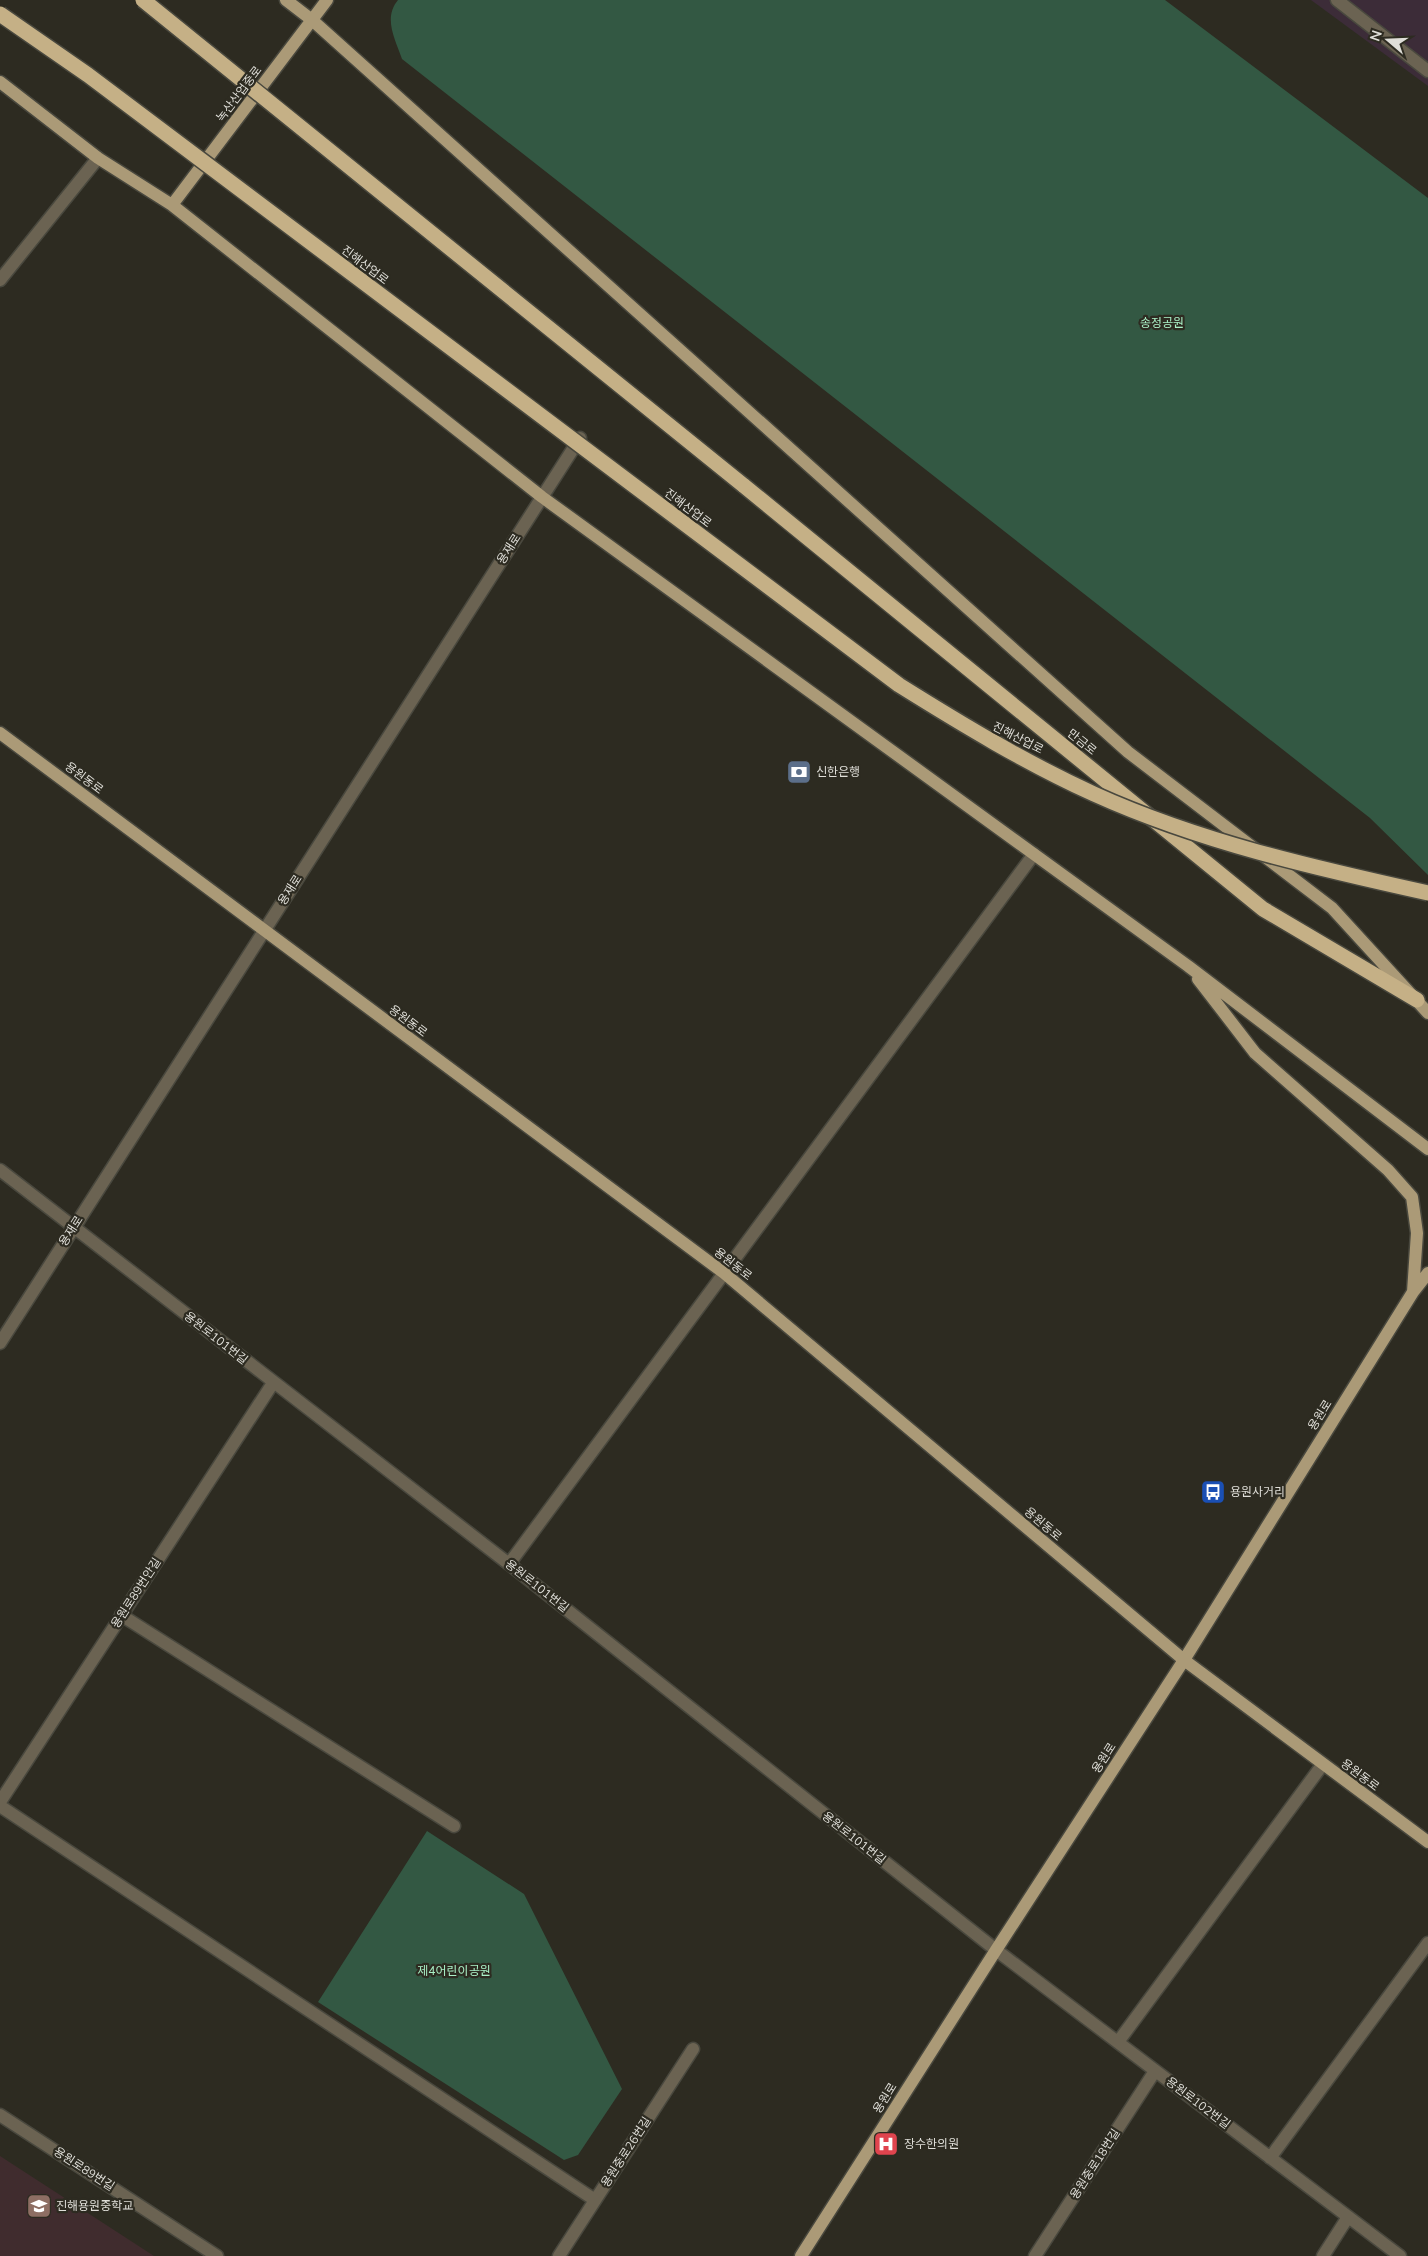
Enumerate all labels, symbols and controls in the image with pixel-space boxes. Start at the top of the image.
north arrow [1363,15,1413,65]
text: N [1365,28,1387,44]
street label: 녹산산업중로 [213,63,265,125]
street label: 진해산업로 [338,242,392,288]
park label: 송정공원 [1140,315,1184,331]
street label: 진해산업로 [661,485,715,531]
street label: 용재로 [493,531,525,567]
street label: 진해산업로 [990,718,1046,758]
street label: 만금로 [1064,725,1100,759]
street label: 용원동로 [62,758,106,798]
bank icon: 신한은행 [786,759,812,785]
place label: 신한은행 [816,764,860,780]
street label: 용재로 [274,872,306,908]
street label: 용원동로 [386,1001,430,1041]
street label: 용재로 [55,1213,87,1249]
street label: 용원동로 [711,1244,755,1284]
street label: 용원로101번길 [181,1308,251,1368]
street label: 용원로 [1304,1397,1336,1433]
bus stop icon: 용원사거리 [1200,1479,1226,1505]
place label: 용원사거리 [1230,1484,1285,1500]
street label: 용원동로 [1021,1504,1065,1544]
street label: 용원로89번안길 [107,1555,165,1631]
street label: 용원로101번길 [502,1556,572,1616]
street label: 용원로 [1088,1740,1120,1776]
street label: 용원동로 [1338,1755,1382,1795]
street label: 용원로101번길 [819,1808,889,1868]
park label: 제4어린이공원 [417,1963,491,1979]
street label: 용원로102번길 [1163,2073,1233,2133]
street label: 용원로 [869,2080,901,2116]
street label: 용원중로26번길 [597,2114,655,2190]
street label: 용원중로18번길 [1066,2126,1124,2202]
hospital icon: 장수한의원 [873,2131,899,2157]
place label: 장수한의원 [904,2136,959,2152]
street label: 용원로89번길 [50,2143,118,2195]
school or university icon: 진해용원중학교 [26,2193,52,2219]
place label: 진해용원중학교 [56,2198,133,2214]

